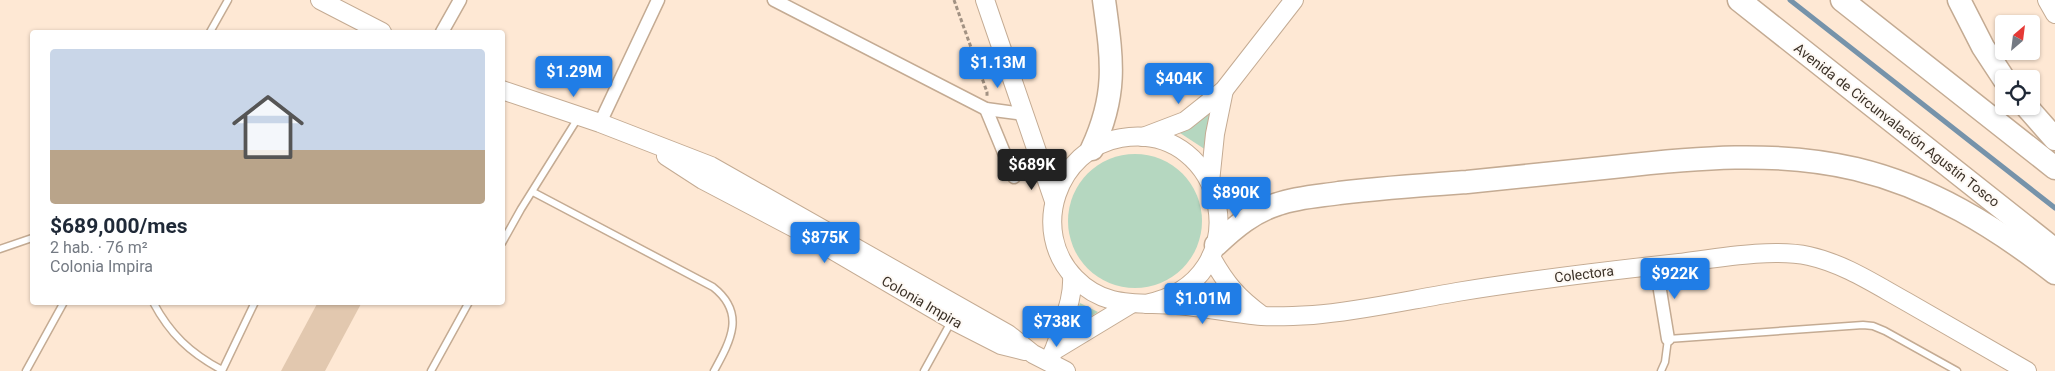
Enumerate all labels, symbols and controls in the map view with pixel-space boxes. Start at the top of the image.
north arrow [1995,15,2040,60]
map controls [1995,15,2040,115]
street label: Avenida de Circunvalación Agustín Tosco [1791,40,2003,210]
pin: $1.13M [957,46,1039,89]
text: $1.13M [970,53,1026,72]
pin: $1.29M [533,56,615,98]
text: $1.29M [546,62,602,81]
pin: $404K [1144,62,1214,105]
text: $404K [1156,69,1202,88]
button: locate [1995,70,2040,115]
icon: home [223,82,313,172]
pin: $689K [997,148,1067,191]
text: $689K [1009,155,1055,174]
pin: $890K [1201,176,1271,219]
text: $890K [1213,183,1259,202]
text: $689,000/mes [50,214,188,238]
pin: $875K [790,222,860,264]
text: $875K [802,228,848,247]
text: 2 hab. · 76 m² [50,238,148,257]
text: Colonia Impira [50,257,153,276]
pin: $922K [1640,258,1710,300]
street label: Colectora [1553,262,1615,286]
text: $922K [1652,264,1698,283]
street label: Colonia Impira [879,273,965,331]
pin: $1.01M [1162,282,1244,325]
text: $1.01M [1175,289,1231,308]
pin: $738K [1022,306,1092,348]
text: $738K [1034,312,1080,331]

